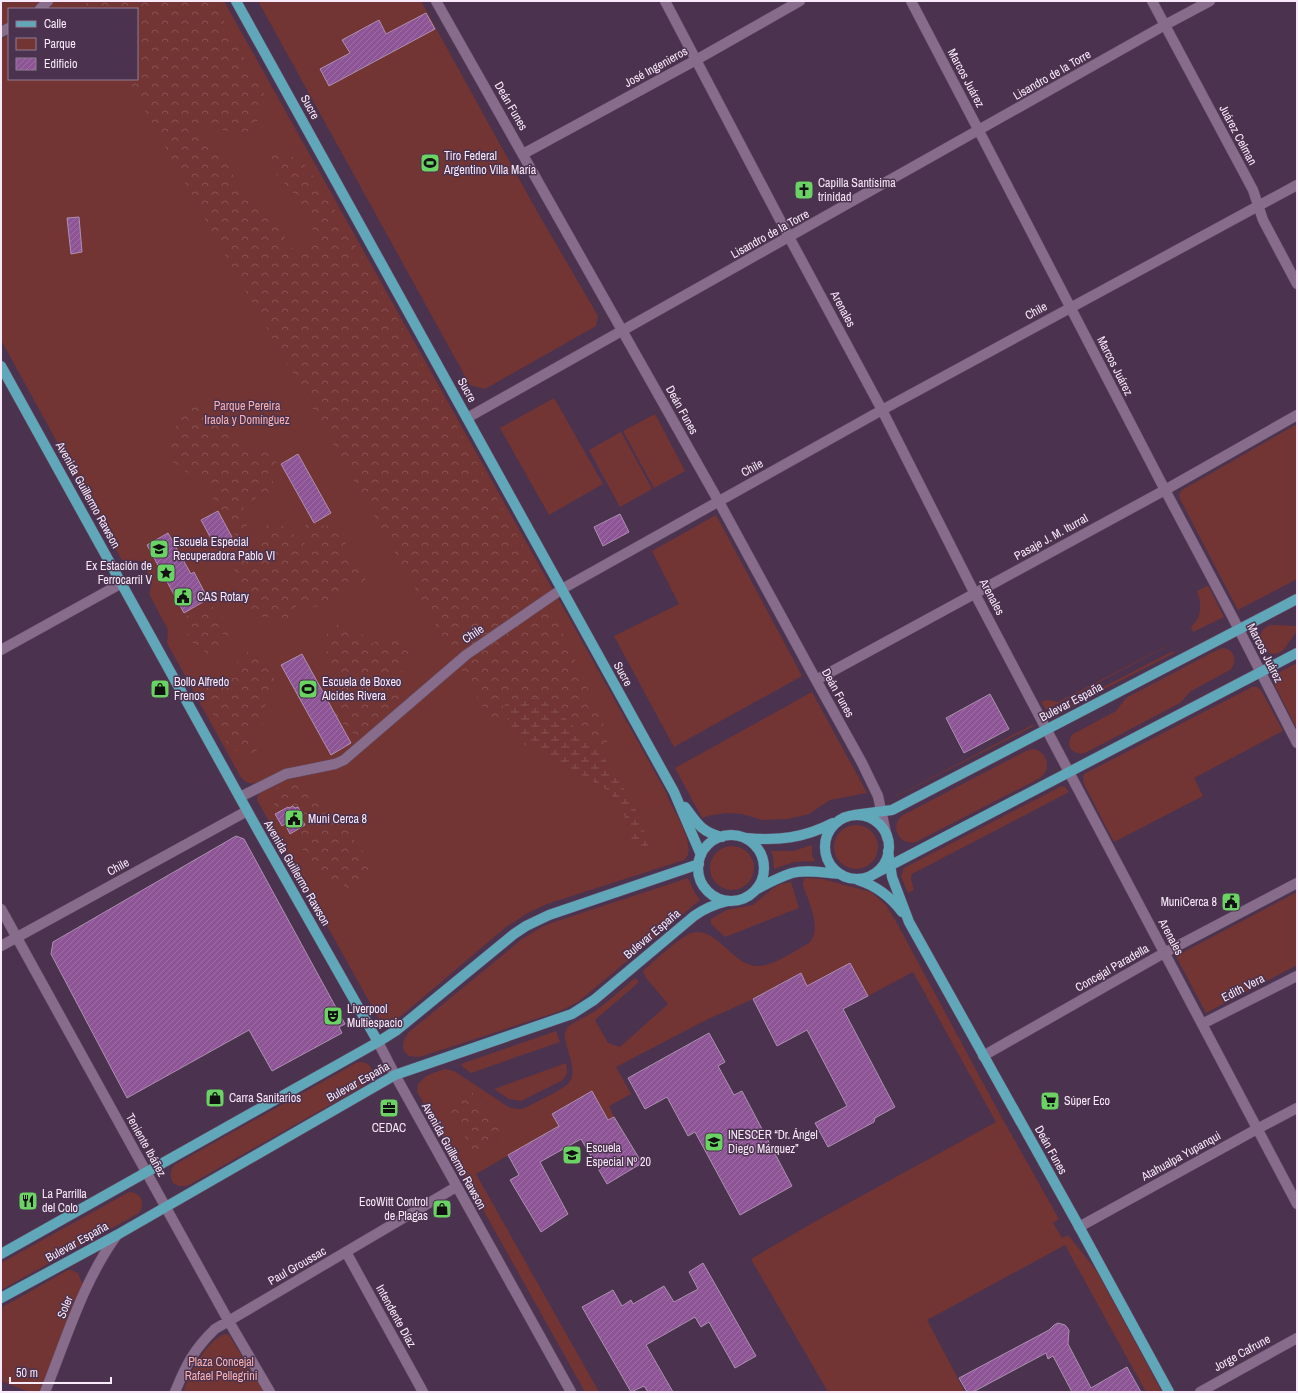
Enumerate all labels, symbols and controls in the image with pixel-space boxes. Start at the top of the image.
legend [8,8,138,80]
text: Calle [44,16,66,32]
text: Parque [44,36,76,52]
street label: José Ingenieros [621,43,691,91]
street label: Marcos Juárez [944,46,988,110]
street label: Lisandro de la Torre [1010,46,1094,104]
text: Edificio [44,56,77,72]
street label: Deán Funes [491,79,531,133]
street label: Sucre [297,92,323,122]
street label: Juárez Celman [1215,102,1261,168]
place label: Tiro Federal Argentino Villa María [443,148,537,178]
sports icon: Tiro Federal Argentino Villa María [419,152,441,174]
place label: Capilla Santísima trinidad [818,175,896,205]
church icon: Capilla Santísima trinidad [793,179,815,201]
street label: Lisandro de la Torre [728,206,812,262]
street label: Arenales [826,287,859,330]
street label: Chile [1022,298,1050,324]
street label: Marcos Juárez [1093,334,1137,398]
street label: Sucre [454,375,480,405]
street label: Deán Funes [662,383,702,437]
park label: Parque Pereira Iraola y Domínguez [204,398,290,428]
street label: Avenida Guillermo Rawson [52,438,124,551]
street label: Chile [738,455,766,481]
street label: Pasaje J. M. Iturral [1011,510,1091,564]
place label: Escuela Especial Recuperadora Pablo VI [173,534,275,564]
school or university icon: Escuela Especial Recuperadora Pablo VI [148,538,170,560]
place label: Ex Estación de Ferrocarril V [86,558,152,588]
place icon: Ex Estación de Ferrocarril V [155,562,177,584]
street label: Arenales [975,575,1008,618]
public building icon: CAS Rotary [172,586,194,608]
place label: CAS Rotary [197,589,249,605]
street label: Chile [459,621,487,647]
street label: Marcos Juárez [1243,621,1287,685]
street label: Sucre [610,659,636,689]
street label: Deán Funes [818,666,858,720]
place label: Bollo Alfredo Frenos [174,674,229,704]
place label: Escuela de Boxeo Alcides Rivera [321,674,401,704]
shop icon: Bollo Alfredo Frenos [149,678,171,700]
sports icon: Escuela de Boxeo Alcides Rivera [297,678,319,700]
street label: Bulevar España [1037,678,1106,725]
public building icon: Muni Cerca 8 [283,808,305,830]
place label: Muni Cerca 8 [308,811,367,827]
street label: Avenida Guillermo Rawson [260,816,334,929]
street label: Chile [104,854,132,880]
public building icon: MuniCerca 8 [1220,891,1242,913]
place label: MuniCerca 8 [1161,894,1217,910]
street label: Bulevar España [620,905,684,962]
street label: Arenales [1154,915,1187,958]
street label: Concejal Paradella [1072,940,1152,996]
street label: Edith Vera [1219,970,1268,1006]
place label: Liverpool Multiespacio [347,1001,403,1031]
theatre icon: Liverpool Multiespacio [322,1005,344,1027]
street label: Bulevar España [324,1058,393,1106]
shop icon: Carra Sanitarios [204,1087,226,1109]
place label: Carra Sanitarios [229,1090,301,1106]
supermarket icon: Súper Eco [1039,1090,1061,1112]
place label: Súper Eco [1064,1093,1110,1109]
office icon: CEDAC [378,1097,400,1119]
street label: Avenida Guillermo Rawson [418,1099,490,1212]
street label: Teniente Ibáñez [122,1110,170,1180]
place label: CEDAC [372,1120,406,1136]
street label: Deán Funes [1031,1123,1071,1177]
place label: INESCER “Dr. Ángel Diego Márquez” [728,1127,818,1157]
street label: Atahualpa Yupanqui [1138,1128,1224,1185]
school or university icon: INESCER “Dr. Ángel Diego Márquez” [703,1131,725,1153]
place label: Escuela Especial Nº 20 [586,1140,651,1170]
school or university icon: Escuela Especial Nº 20 [561,1144,583,1166]
place label: La Parrilla del Colo [42,1186,87,1216]
restaurant icon: La Parrilla del Colo [17,1190,39,1212]
place label: EcoWitt Control de Plagas [359,1194,428,1224]
shop icon: EcoWitt Control de Plagas [431,1198,453,1220]
street label: Bulevar España [43,1218,112,1266]
street label: Paul Groussac [265,1243,329,1289]
street label: Intendente Díaz [372,1282,420,1350]
street label: Soler [53,1293,77,1321]
street label: Jorge Cafrune [1211,1331,1273,1375]
park label: Plaza Concejal Rafael Pellegrini [185,1354,257,1384]
scale bar [10,1359,111,1385]
text: 50 m [16,1365,38,1381]

